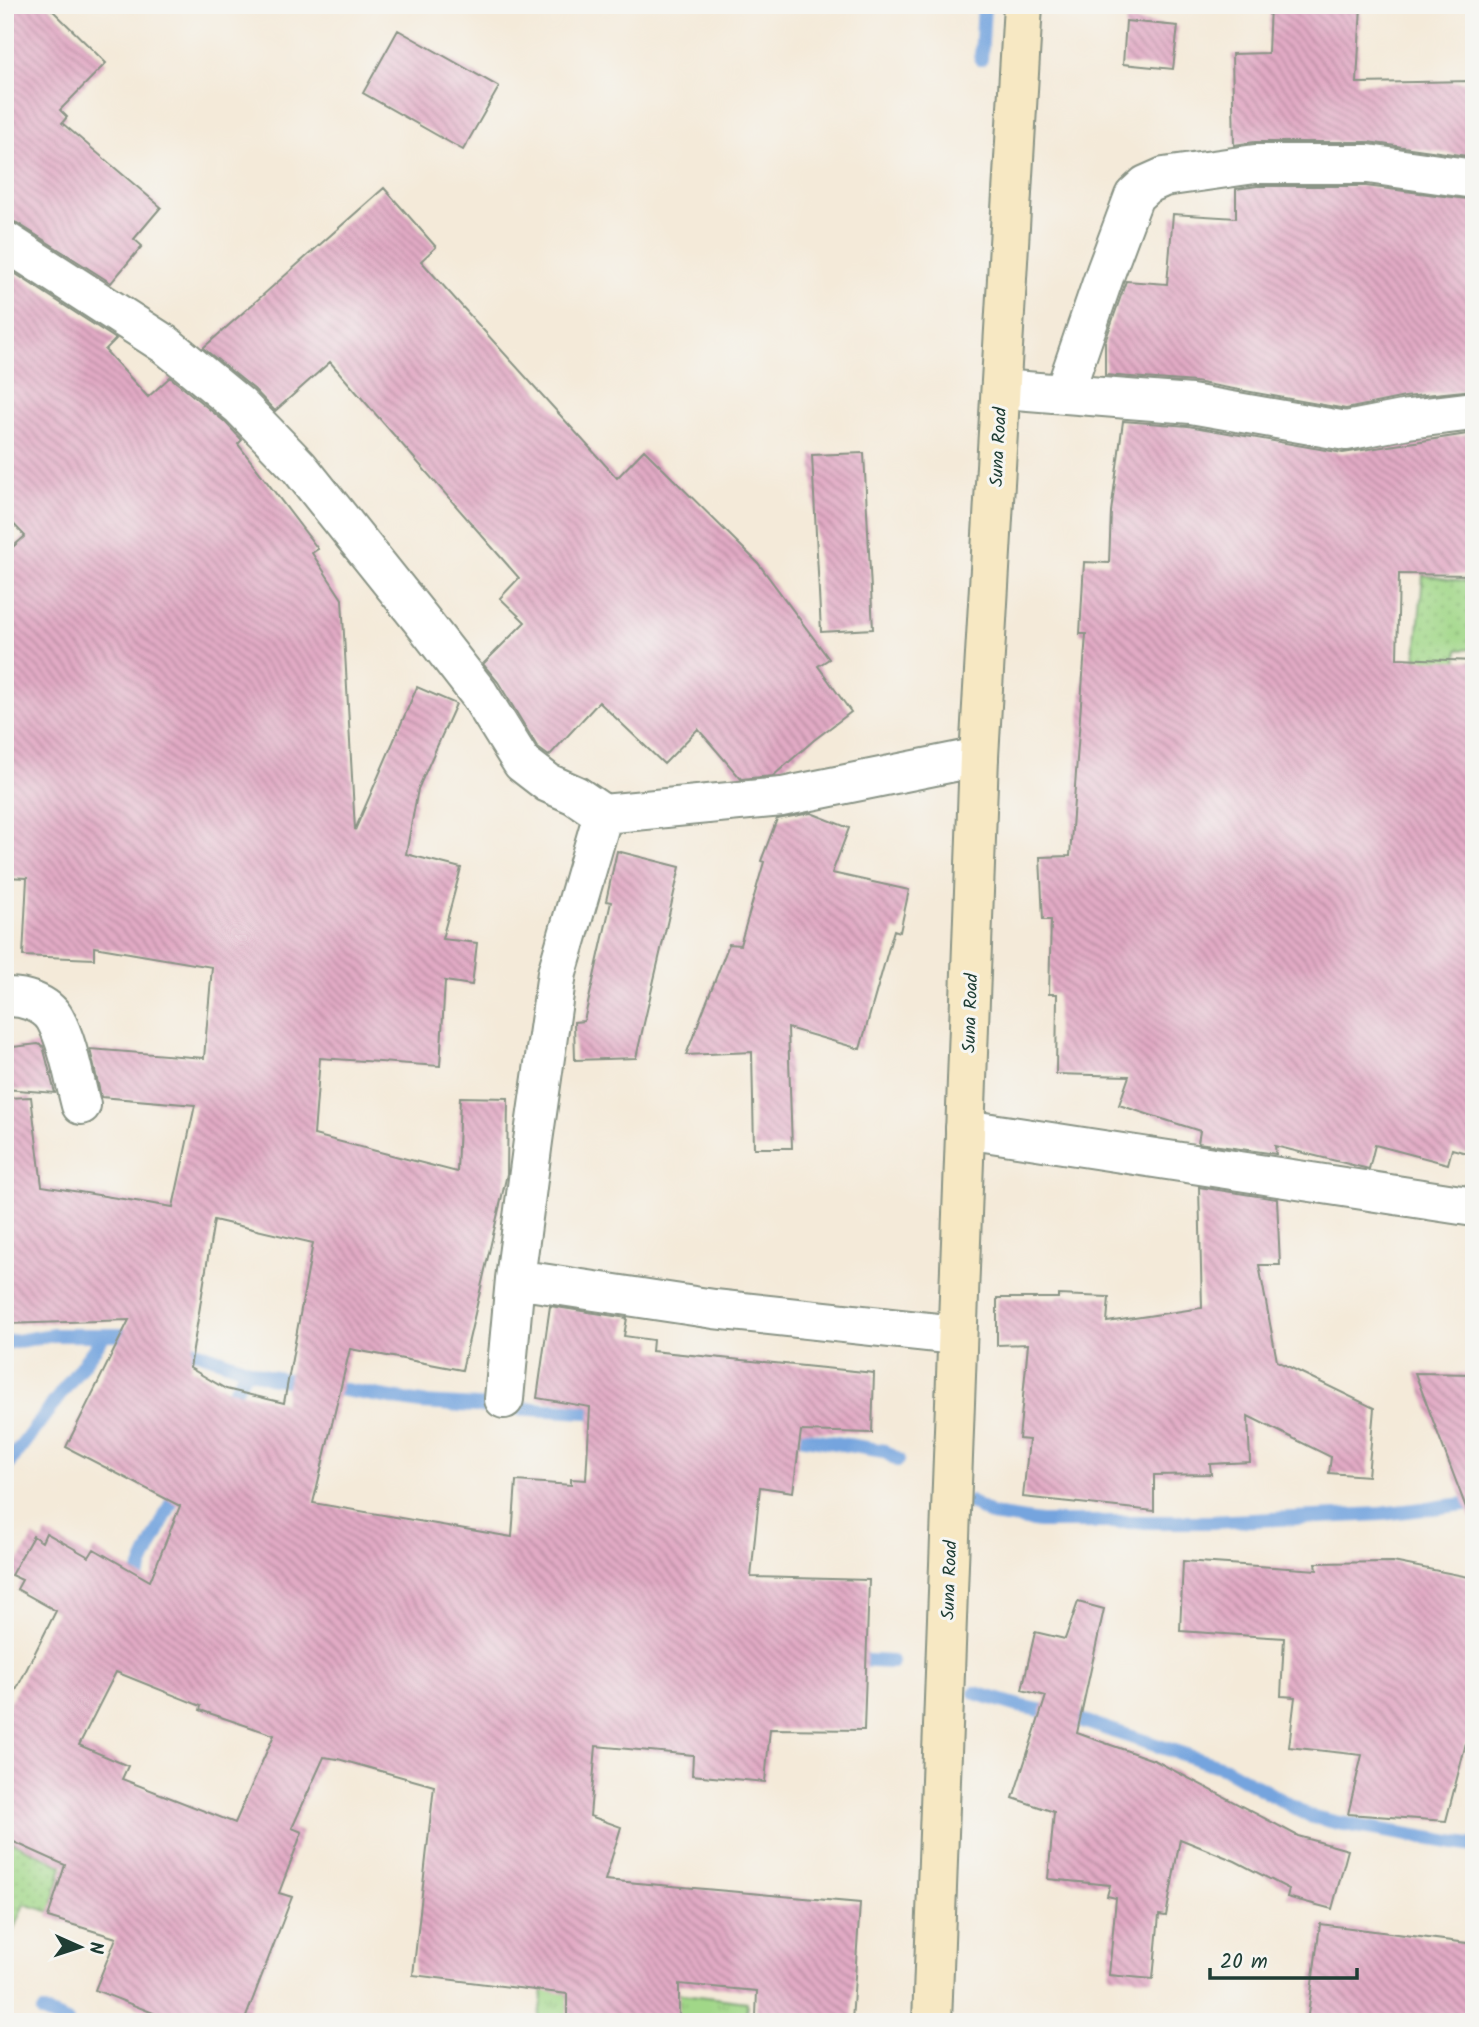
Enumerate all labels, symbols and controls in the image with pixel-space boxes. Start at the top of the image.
street label: Suna Road [983,406,1016,488]
street label: Suna Road [956,972,987,1053]
street label: Suna Road [935,1539,966,1620]
north arrow [46,1912,116,1982]
scale bar [1210,1936,1356,1980]
text: N [80,1941,110,1955]
text: 20 m [1220,1946,1268,1979]

